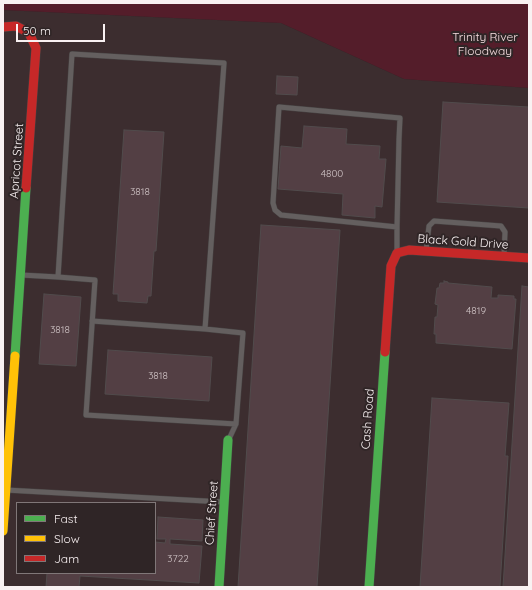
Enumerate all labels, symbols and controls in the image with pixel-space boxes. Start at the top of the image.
scale bar [18,16,107,42]
text: 50 m [23,23,51,38]
park label: Trinity River Floodway [452,30,518,58]
street label: Apricot Street [7,123,27,199]
house number: 4800 [321,168,343,180]
house number: 3818 [130,186,150,198]
street label: Black Gold Drive [417,232,509,252]
house number: 4819 [466,305,486,317]
house number: 3818 [50,324,70,336]
house number: 3818 [148,370,168,382]
street label: Cash Road [359,388,377,450]
street label: Chief Street [203,480,221,546]
legend [16,502,156,574]
text: Fast [54,511,78,526]
text: Slow [54,531,80,546]
text: Jam [54,551,79,566]
house number: 3722 [167,553,189,565]

